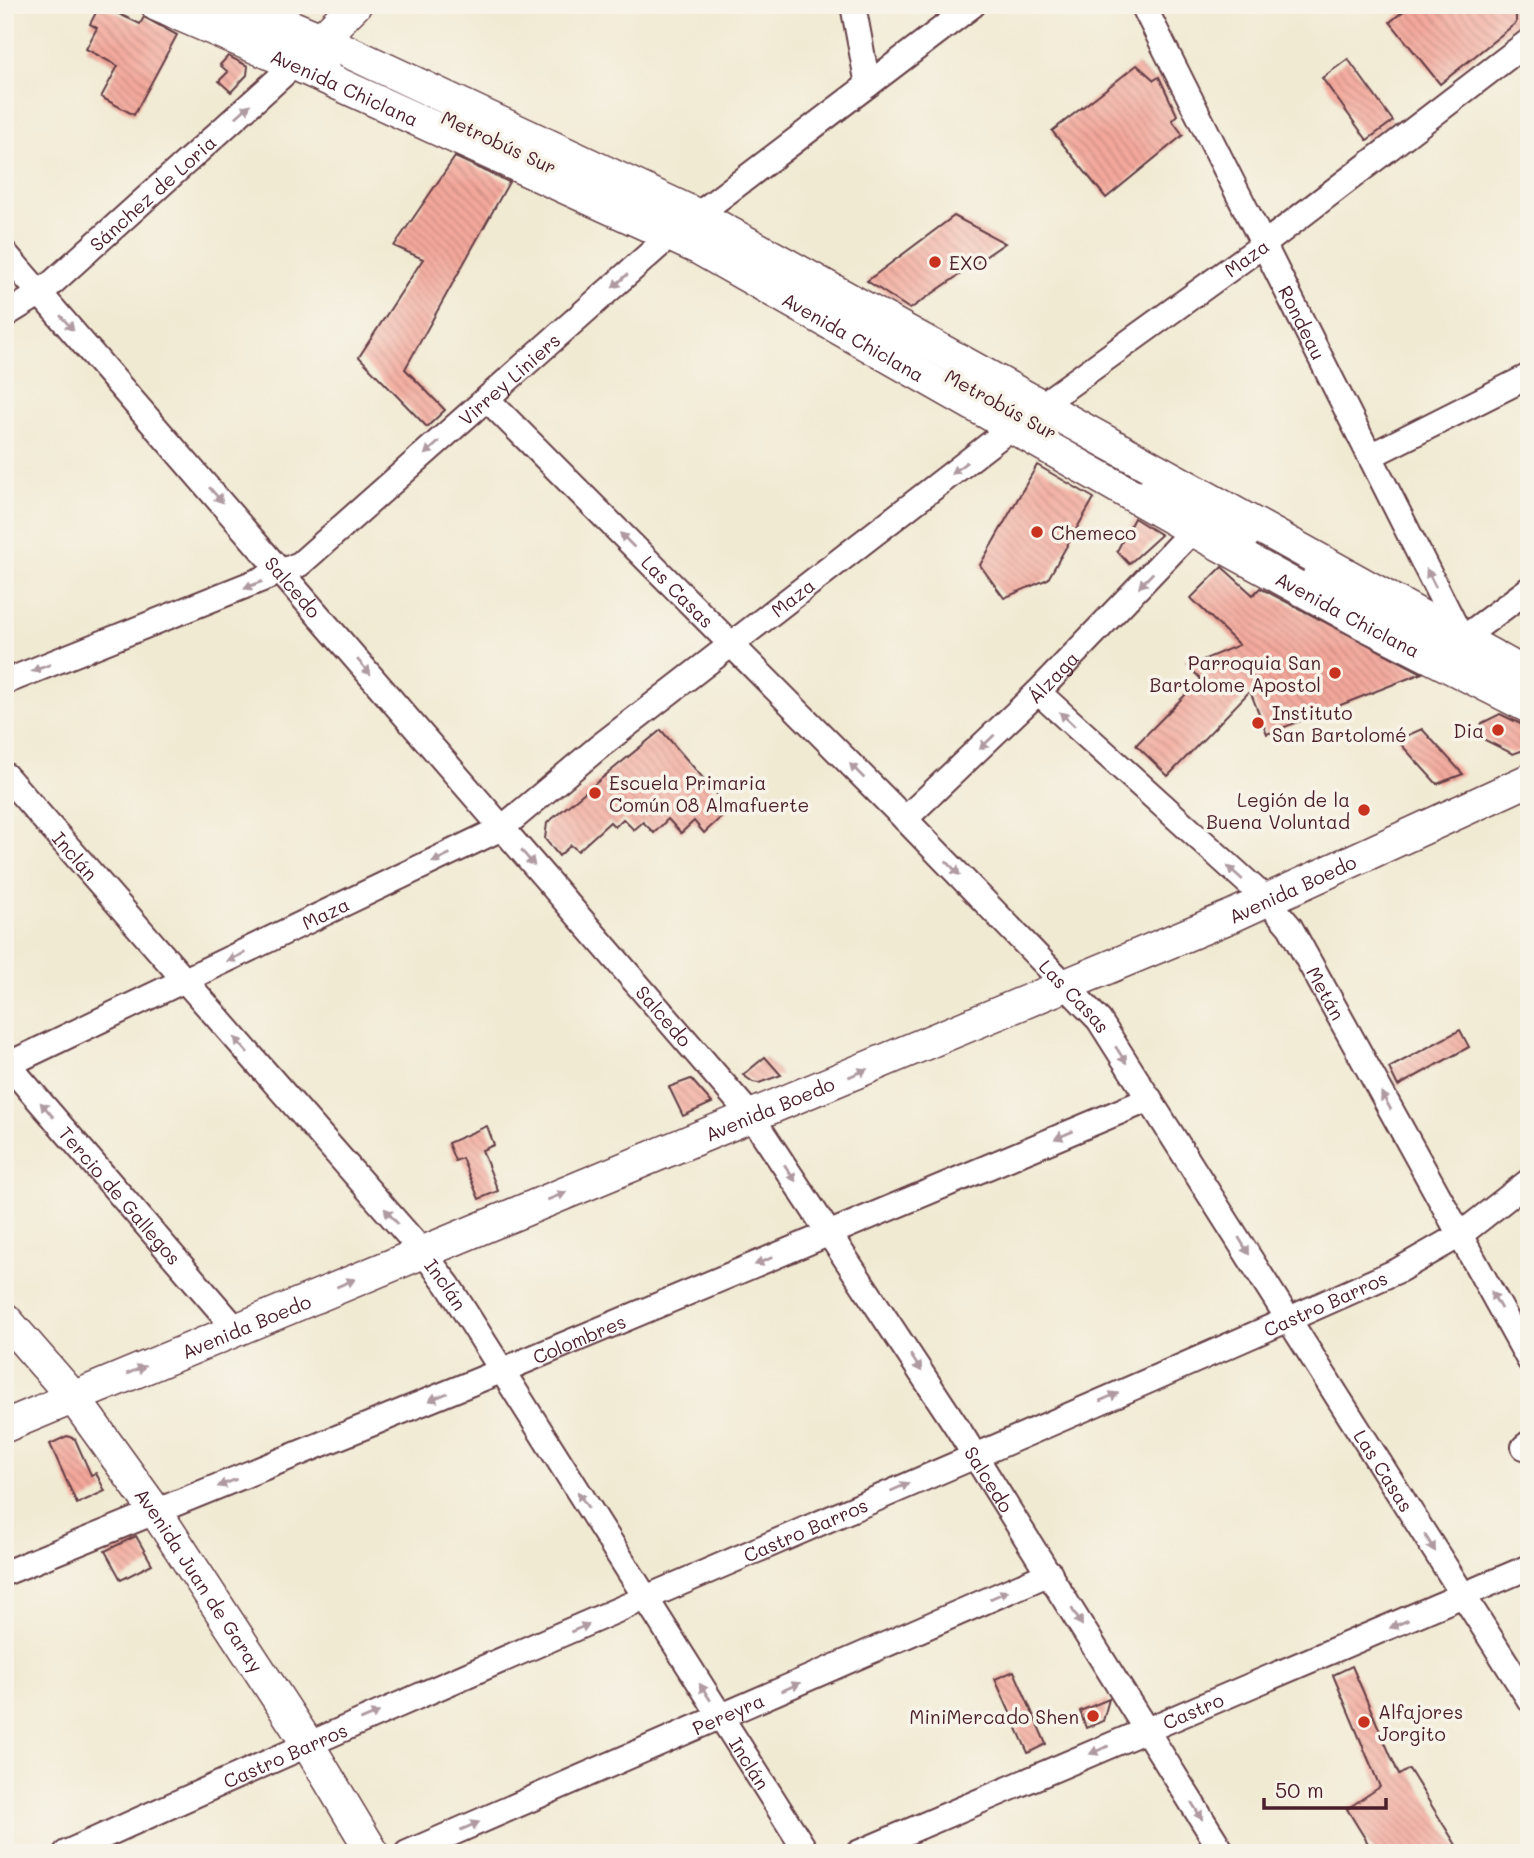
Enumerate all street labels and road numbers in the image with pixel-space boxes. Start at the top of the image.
street label: Avenida Chiclana [267,43,423,131]
street label: Metrobús Sur [437,104,561,180]
street label: Sánchez de Loria [84,129,221,256]
street label: Maza [1219,233,1273,282]
street label: Rondeau [1273,281,1332,363]
street label: Avenida Chiclana [778,286,929,387]
street label: Virrey Liniers [453,327,565,430]
street label: Metrobús Sur [940,363,1062,445]
street label: Las Casas [637,549,720,633]
street label: Salcedo [260,551,327,623]
street label: Avenida Chiclana [1272,565,1424,662]
street label: Maza [765,572,819,622]
street label: Álzaga [1022,645,1083,708]
street label: Inclán [47,826,104,885]
street label: Avenida Boedo [1224,848,1360,928]
street label: Maza [297,891,353,935]
street label: Las Casas [1034,953,1116,1037]
street label: Metán [1301,962,1351,1024]
street label: Salcedo [631,980,698,1052]
street label: Avenida Boedo [701,1070,838,1146]
street label: Tercio de Gallegos [54,1121,187,1270]
street label: Inclán [420,1253,473,1314]
street label: Castro Barros [1259,1264,1391,1342]
street label: Avenida Boedo [178,1288,314,1364]
street label: Colombres [529,1308,629,1369]
street label: Las Casas [1349,1424,1420,1516]
street label: Salcedo [959,1441,1020,1517]
street label: Avenida Juan de Garay [130,1483,270,1677]
street label: Castro Barros [739,1492,871,1567]
street label: Castro [1159,1686,1227,1734]
street label: Pereyra [688,1687,768,1740]
street label: Castro Barros [219,1717,351,1793]
street label: Inclán [724,1732,776,1794]

